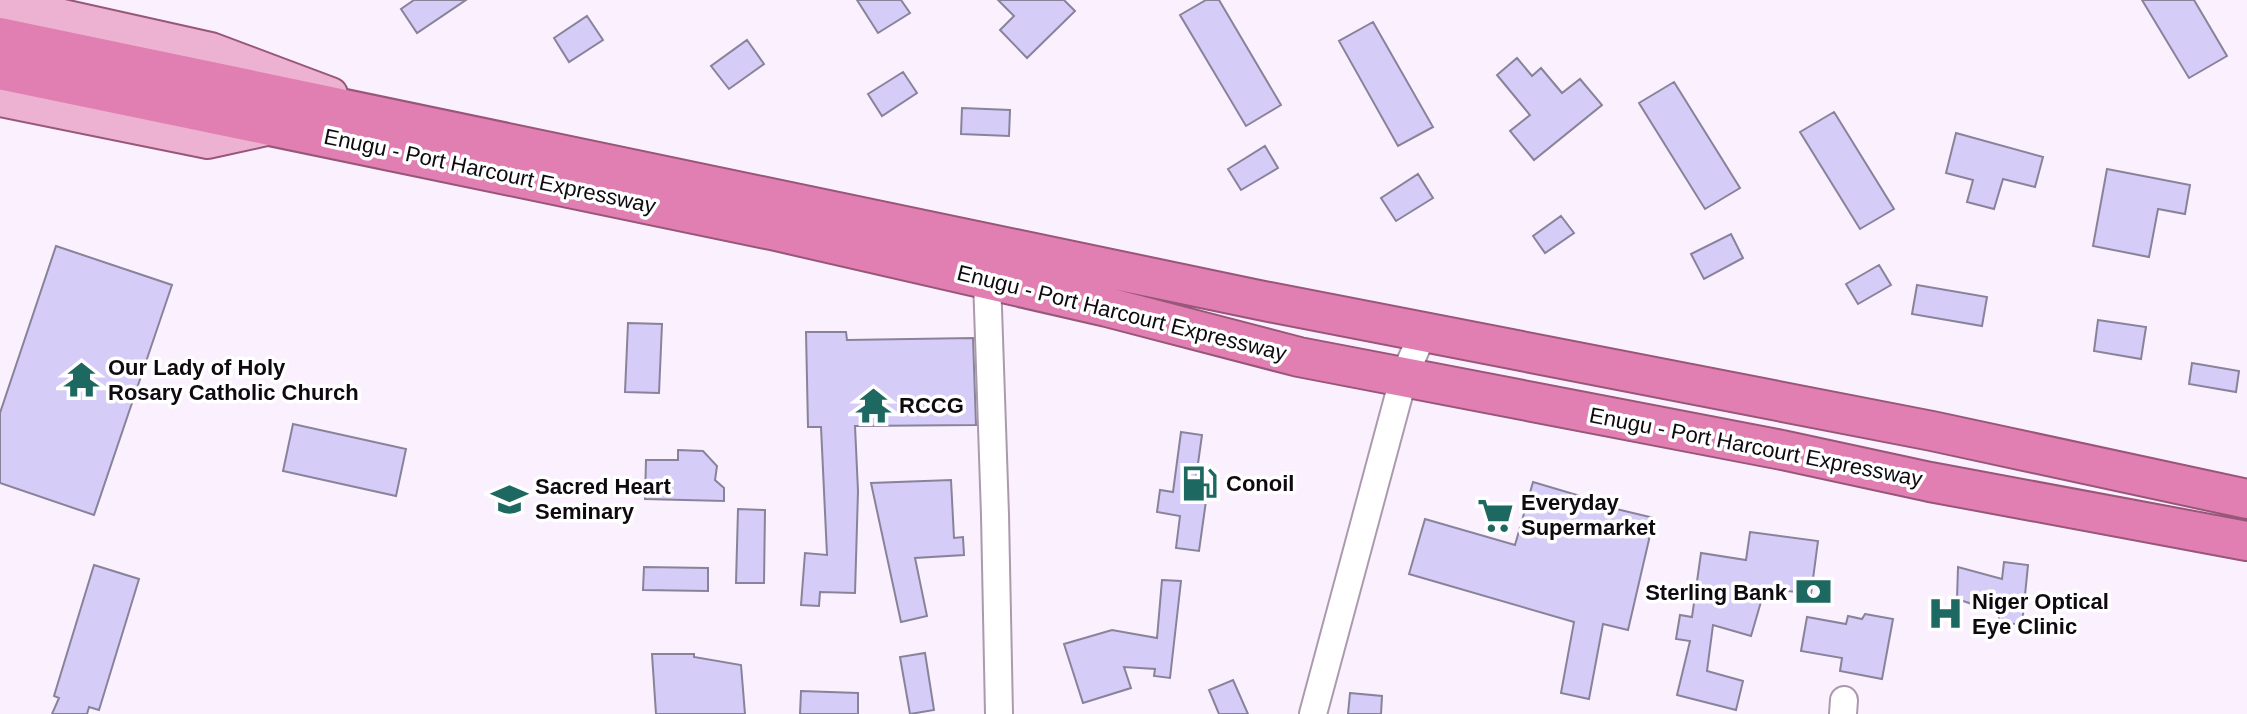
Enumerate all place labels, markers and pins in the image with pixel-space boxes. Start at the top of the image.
place label: Our Lady of Holy Rosary Catholic Church [108,355,359,405]
temple icon: Our Lady of Holy Rosary Catholic Church [63,361,101,399]
temple icon: RCCG [854,386,892,424]
place label: RCCG [899,393,964,418]
fuel station icon: Conoil [1181,464,1219,502]
place label: Conoil [1226,471,1294,496]
place label: Sacred Heart Seminary [535,474,671,524]
school or university icon: Sacred Heart Seminary [490,480,528,518]
place label: Everyday Supermarket [1521,490,1656,540]
supermarket icon: Everyday Supermarket [1476,496,1514,534]
bank icon: Sterling Bank [1794,573,1832,611]
place label: Sterling Bank [1645,580,1788,605]
place label: Niger Optical Eye Clinic [1972,589,2109,639]
hospital icon: Niger Optical Eye Clinic [1927,595,1965,633]

